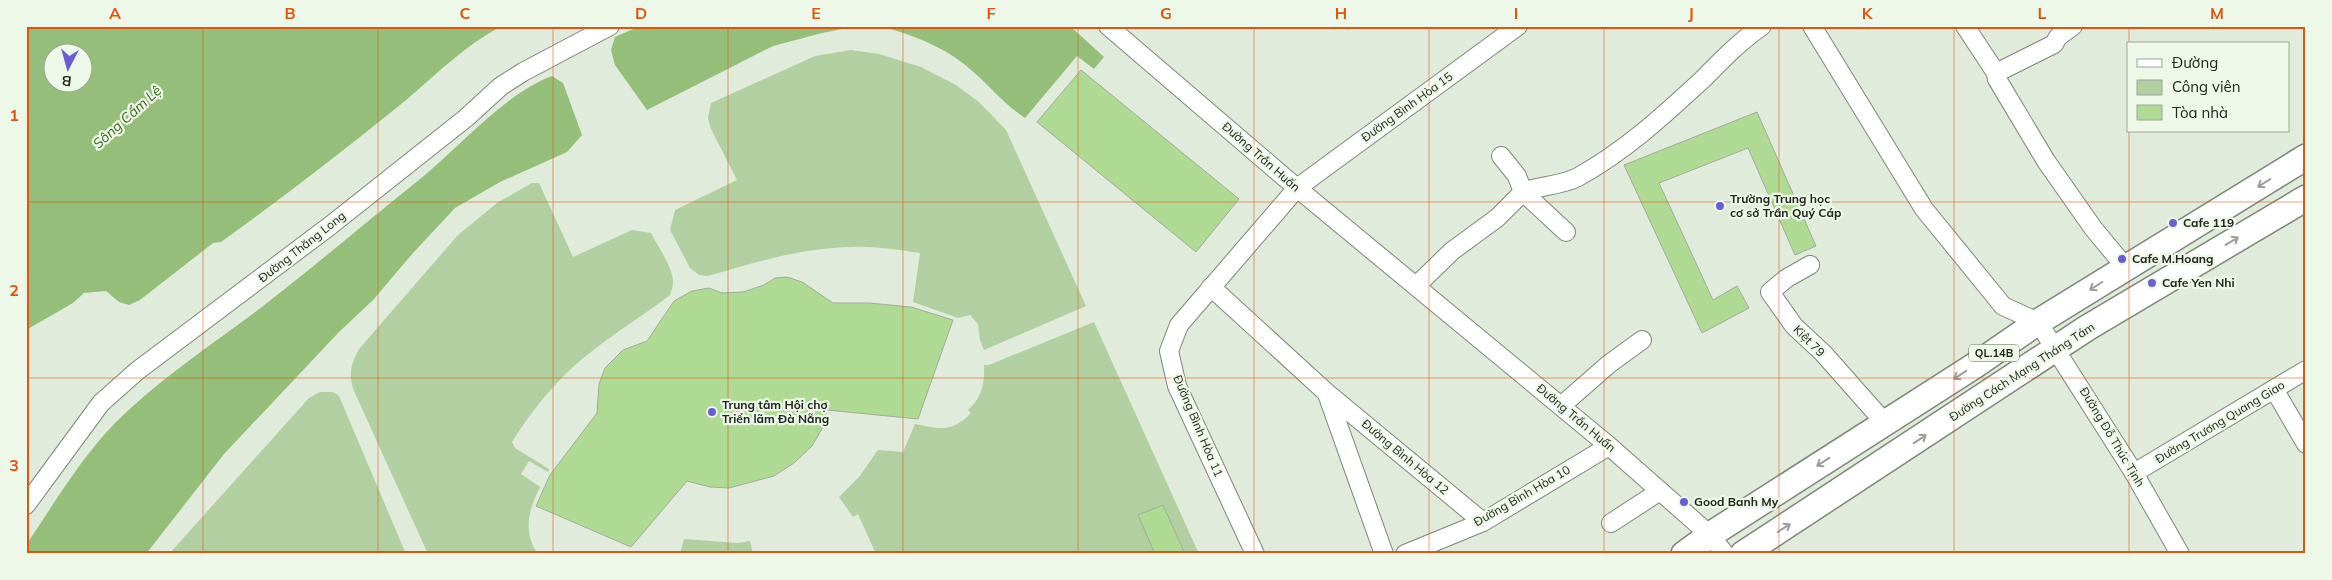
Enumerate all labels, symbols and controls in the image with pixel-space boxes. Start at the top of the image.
text: A [109,3,121,23]
text: B [284,3,296,23]
text: C [460,3,471,23]
text: D [635,3,647,23]
text: E [811,3,821,23]
text: F [986,3,996,23]
text: G [1160,3,1172,23]
text: H [1335,3,1347,23]
text: I [1514,3,1518,23]
text: J [1688,3,1694,23]
text: K [1862,3,1874,23]
text: L [2038,3,2047,23]
text: M [2210,3,2224,23]
north arrow [42,42,92,92]
legend [2127,42,2290,132]
text: Đường [2172,53,2218,72]
street label: Đường Bình Hòa 15 [1358,68,1455,145]
text: B [61,71,72,90]
text: Công viên [2172,77,2241,96]
water label: Sông Cẩm Lệ [89,81,165,153]
text: Tòa nhà [2172,103,2228,122]
text: 1 [9,105,19,125]
street label: Đường Trần Huấn [1219,119,1303,195]
one-way arrow [2258,178,2272,188]
place label: Trường Trung học cơ sở Trần Quý Cáp [1730,191,1841,220]
marker: Trường Trung học cơ sở Trần Quý Cáp [1714,200,1726,212]
street label: Đường Thăng Long [255,208,348,285]
place label: Cafe 119 [2183,215,2234,230]
marker: Cafe 119 [2167,217,2179,229]
one-way arrow [2225,235,2239,245]
place label: Cafe M.Hoang [2132,251,2214,266]
marker: Cafe M.Hoang [2116,253,2128,265]
place label: Cafe Yen Nhi [2162,275,2235,290]
marker: Cafe Yen Nhi [2146,277,2158,289]
text: 2 [9,280,19,300]
one-way arrow [2090,282,2104,292]
street label: Đường Cách Mạng Tháng Tám [1946,319,2097,424]
street label: Kiệt 79 [1790,322,1828,360]
road number: QL.14B [1969,344,2019,362]
one-way arrow [1954,370,1968,380]
street label: Đường Bình Hòa 11 [1170,373,1227,479]
street label: Đường Trương Quang Giao [2152,377,2287,466]
street label: Đường Trần Huấn [1534,380,1619,455]
street label: Đường Đỗ Thúc Tịnh [2077,384,2148,489]
place label: Trung tâm Hội chợ Triển lãm Đà Nẵng [722,397,829,426]
marker: Trung tâm Hội chợ Triển lãm Đà Nẵng [706,406,718,418]
street label: Đường Bình Hòa 12 [1359,416,1452,497]
one-way arrow [1913,433,1927,444]
text: 3 [9,455,19,475]
one-way arrow [1817,458,1831,468]
street label: Đường Bình Hòa 10 [1471,462,1573,529]
place label: Good Banh My [1694,494,1779,509]
marker: Good Banh My [1678,496,1690,508]
one-way arrow [1776,522,1790,532]

